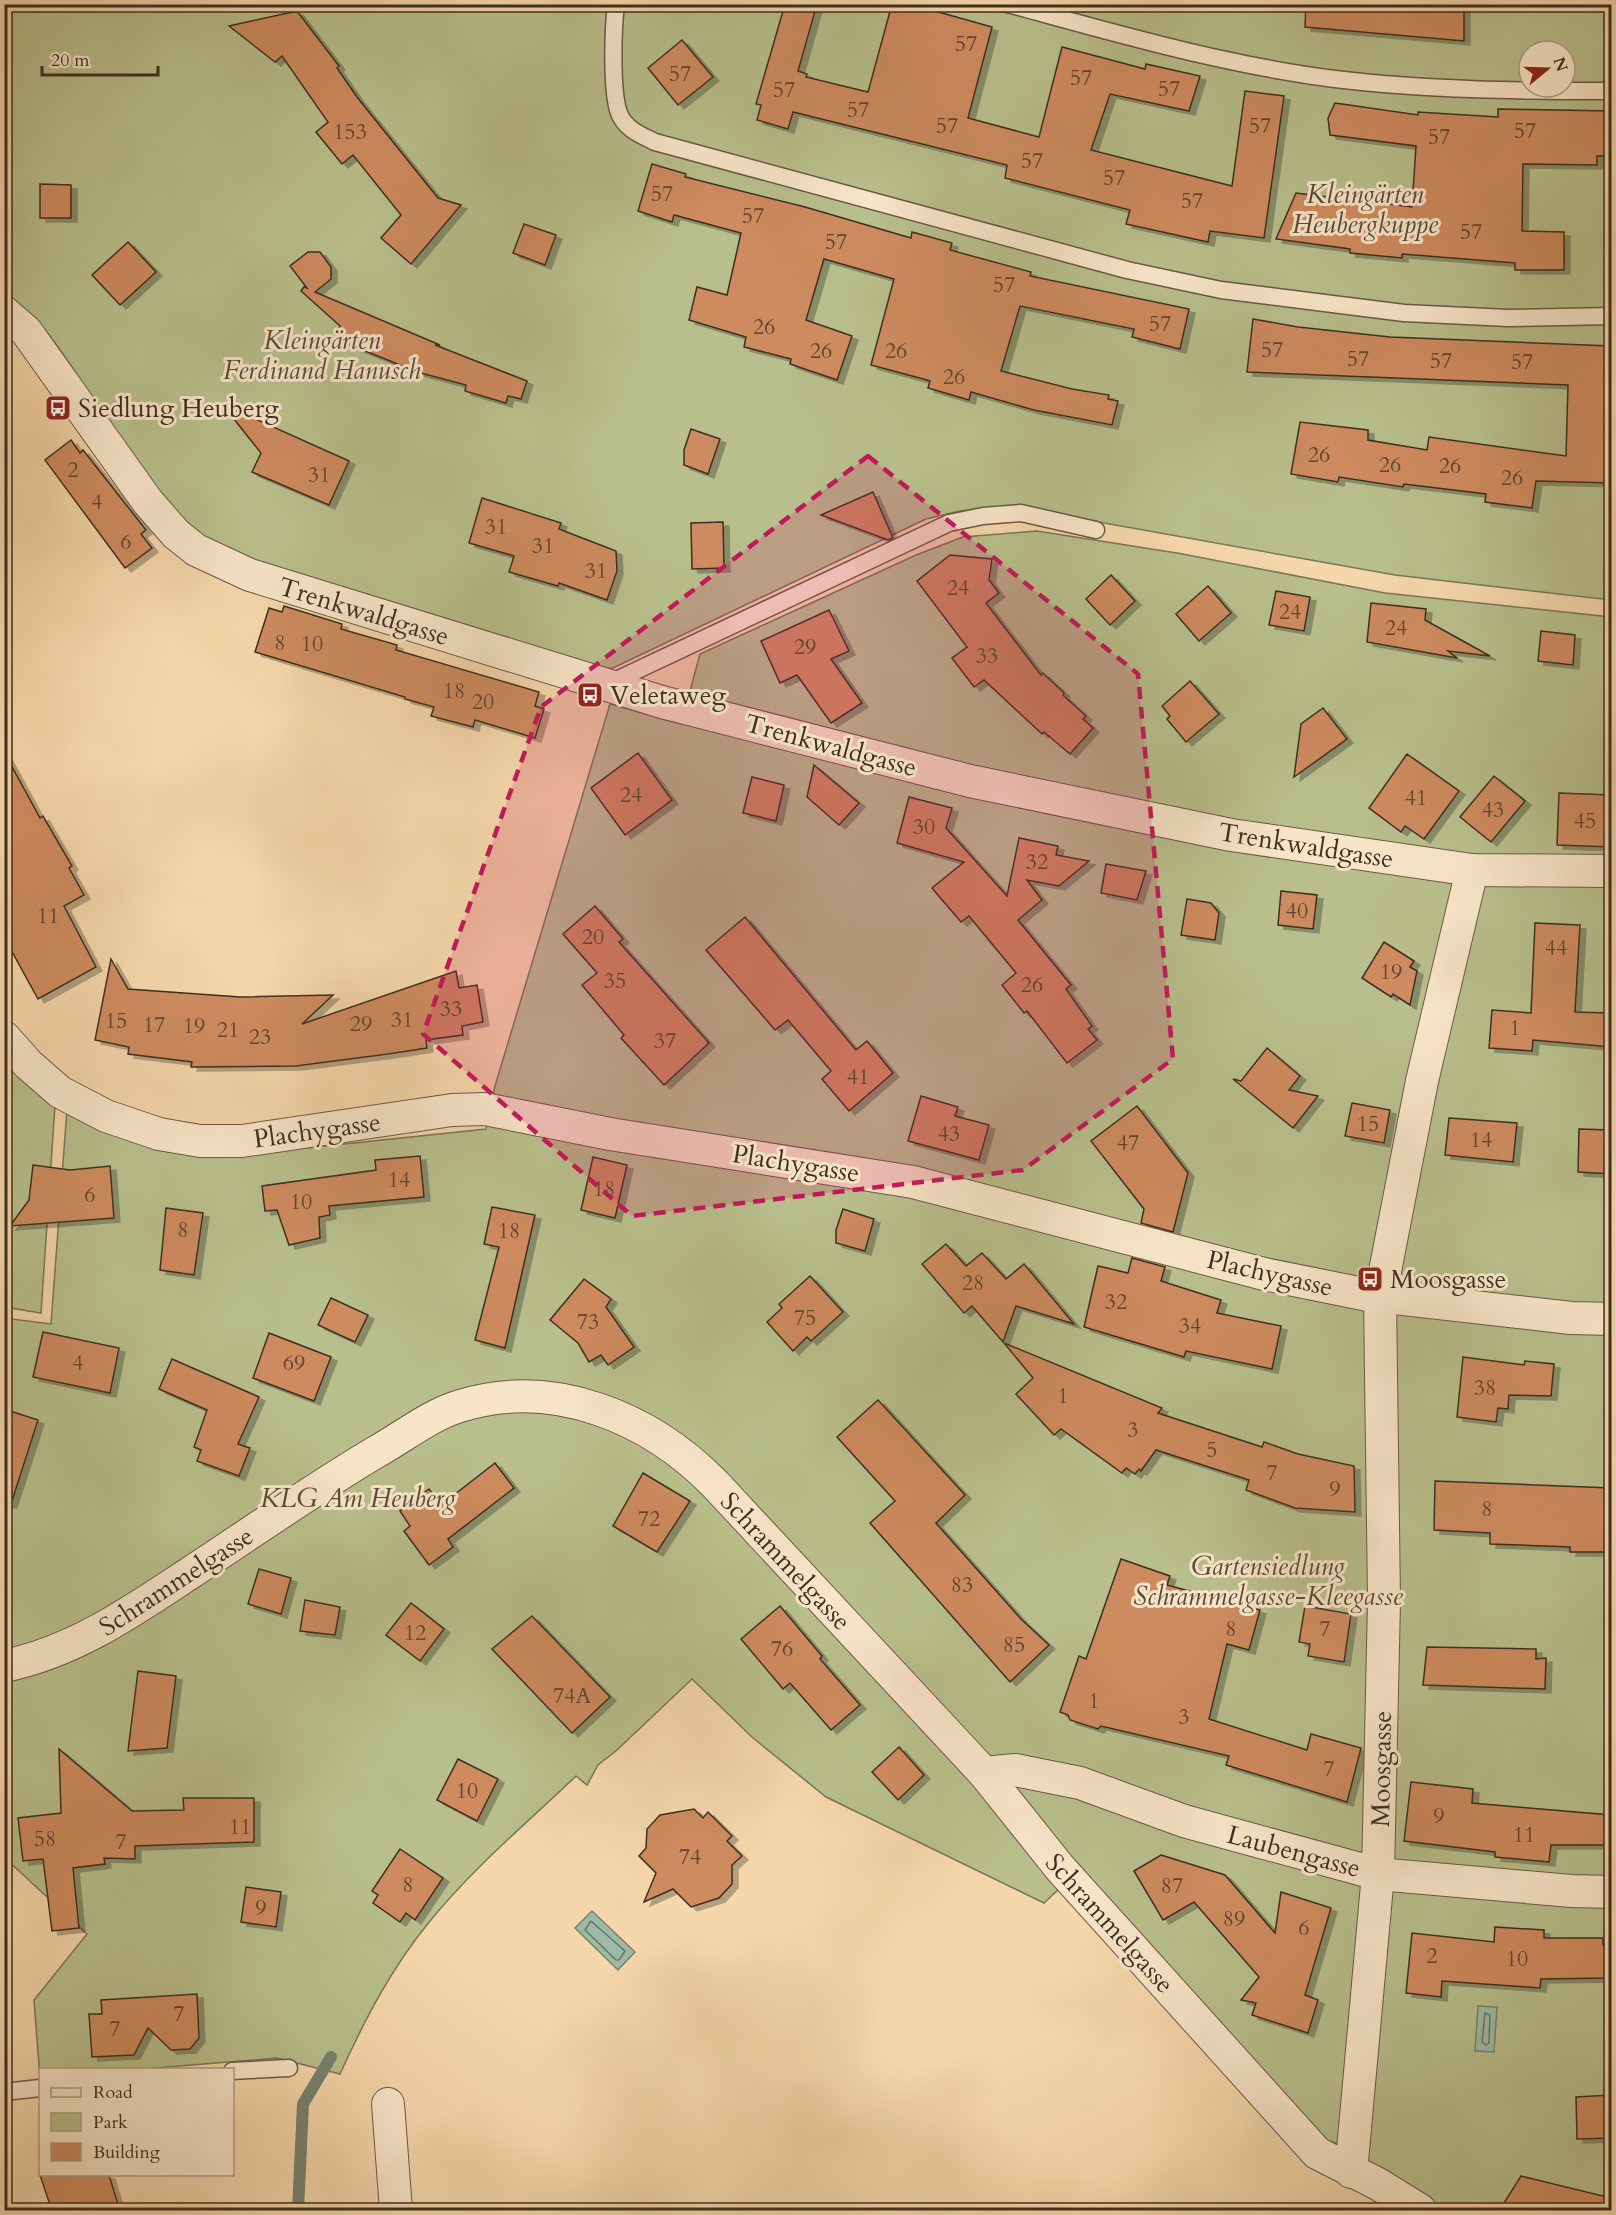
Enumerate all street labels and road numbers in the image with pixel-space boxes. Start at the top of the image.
street label: Trenkwaldgasse [274,569,453,654]
street label: Trenkwaldgasse [741,706,921,785]
street label: Trenkwaldgasse [1216,814,1396,877]
street label: Plachygasse [251,1104,383,1157]
street label: Plachygasse [730,1136,862,1191]
street label: Plachygasse [1204,1242,1336,1305]
street label: Schrammelgasse [712,1485,859,1638]
street label: Schrammelgasse [92,1518,260,1644]
street label: Moosgasse [1363,1711,1400,1827]
street label: Laubengasse [1223,1817,1364,1886]
street label: Schrammelgasse [1037,1846,1182,2001]

